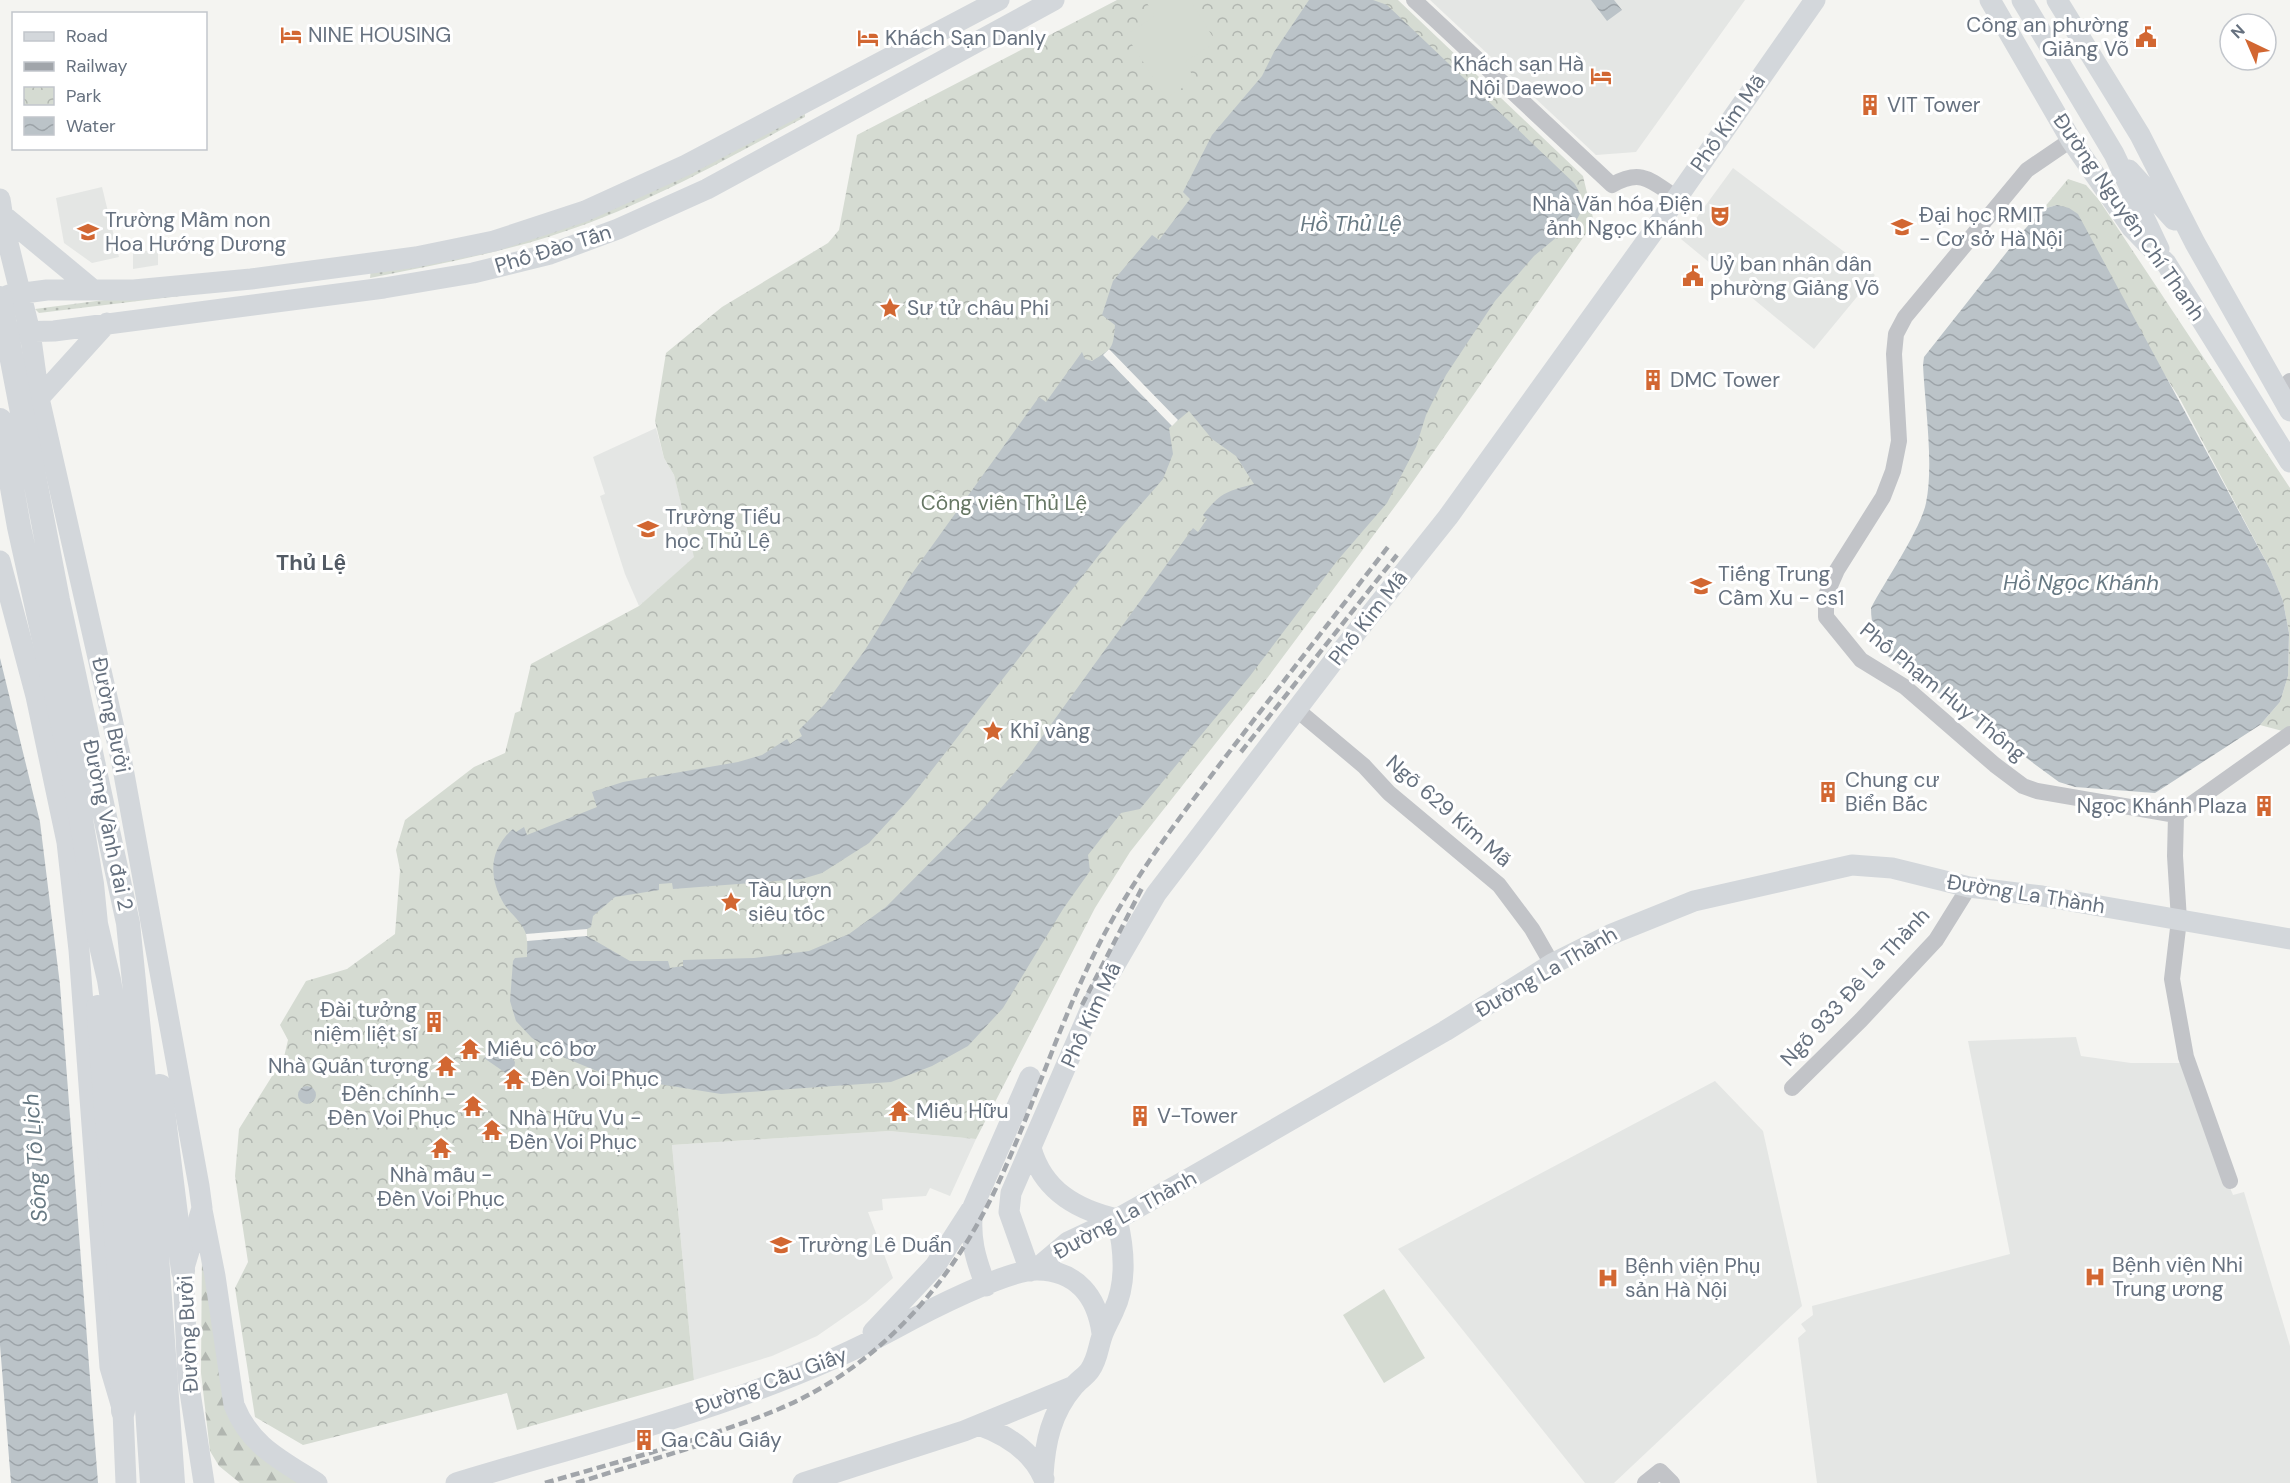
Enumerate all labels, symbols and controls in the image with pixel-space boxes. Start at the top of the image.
place label: Công an phường Giảng Võ [1966,11,2129,63]
legend [12,12,207,150]
north arrow [2218,12,2278,72]
text: N [2226,20,2249,43]
place label: NINE HOUSING [308,21,451,49]
hotel icon: NINE HOUSING [279,23,303,47]
text: Road [66,24,108,48]
place label: Khách Sạn Danly [885,24,1047,52]
public building icon: Công an phường Giảng Võ [2134,25,2158,49]
hotel icon: Khách Sạn Danly [856,26,880,50]
place label: Khách sạn Hà Nội Daewoo [1453,50,1584,102]
text: Railway [66,54,128,78]
hotel icon: Khách sạn Hà Nội Daewoo [1589,64,1613,88]
street label: Phố Kim Mã [1684,69,1772,177]
text: Park [66,84,102,108]
place label: VIT Tower [1887,91,1981,119]
building icon: VIT Tower [1858,93,1882,117]
street label: Đường Nguyễn Chí Thanh [2047,108,2211,326]
text: Water [66,114,116,138]
place label: Nhà Văn hóa Điện ảnh Ngọc Khánh [1532,190,1703,242]
place label: Đại học RMIT - Cơ sở Hà Nội [1919,201,2063,253]
theatre icon: Nhà Văn hóa Điện ảnh Ngọc Khánh [1708,204,1732,228]
place label: Trường Mầm non Hoa Hướng Dương [105,206,287,258]
water label: Hồ Thủ Lệ [1300,209,1402,238]
school or university icon: Đại học RMIT - Cơ sở Hà Nội [1890,215,1914,239]
street label: Phố Đào Tấn [491,218,615,280]
school or university icon: Trường Mầm non Hoa Hướng Dương [76,220,100,244]
place label: Uỷ ban nhân dân phường Giảng Võ [1710,250,1880,302]
public building icon: Uỷ ban nhân dân phường Giảng Võ [1681,264,1705,288]
place label: Sư tử châu Phi [907,294,1049,322]
place icon: Sư tử châu Phi [878,296,902,320]
place label: DMC Tower [1670,366,1780,394]
building icon: DMC Tower [1641,368,1665,392]
park label: Công viên Thủ Lệ [921,489,1087,517]
place label: Trường Tiểu học Thủ Lệ [665,503,781,555]
school or university icon: Trường Tiểu học Thủ Lệ [636,517,660,541]
district label: Thủ Lệ [276,548,346,577]
place label: Tiếng Trung Cầm Xu - cs1 [1718,560,1844,612]
street label: Phố Kim Mã [1322,565,1414,671]
water label: Hồ Ngọc Khánh [2003,568,2159,597]
school or university icon: Tiếng Trung Cầm Xu - cs1 [1689,574,1713,598]
street label: Phố Phạm Huy Thông [1854,616,2032,768]
street label: Đường Bưởi [85,655,137,775]
place label: Khỉ vàng [1010,717,1091,745]
place icon: Khỉ vàng [981,719,1005,743]
street label: Đường Vành đai 2 [76,737,140,913]
street label: Ngõ 629 Kim Mã [1380,749,1518,873]
place label: Chung cư Biển Bắc [1845,766,1940,818]
building icon: Chung cư Biển Bắc [1816,780,1840,804]
place label: Ngọc Khánh Plaza [2077,792,2247,820]
building icon: Ngọc Khánh Plaza [2252,794,2276,818]
street label: Đường La Thành [1945,868,2107,920]
place label: Tàu lượn siêu tốc [748,876,832,928]
place icon: Tàu lượn siêu tốc [719,890,743,914]
street label: Ngõ 933 Đê La Thành [1774,902,1936,1072]
street label: Đường La Thành [1470,920,1622,1024]
street label: Phố Kim Mã [1054,958,1128,1072]
place label: Đài tưởng niệm liệt sĩ [313,996,418,1048]
building icon: Đài tưởng niệm liệt sĩ [422,1010,446,1034]
place label: Miếu cô bơ [487,1035,596,1063]
temple icon: Miếu cô bơ [458,1037,482,1061]
place label: Nhà Quản tượng [268,1052,429,1080]
temple icon: Nhà Quản tượng [434,1054,458,1078]
place label: Đền Voi Phục [531,1065,659,1093]
temple icon: Đền Voi Phục [502,1067,526,1091]
place label: Đền chính - Đền Voi Phục [328,1080,456,1132]
water label: Sông Tô Lịch [16,1093,54,1223]
temple icon: Đền chính - Đền Voi Phục [461,1094,485,1118]
place label: Miếu Hữu [916,1097,1009,1125]
temple icon: Miếu Hữu [887,1099,911,1123]
place label: V-Tower [1157,1102,1238,1130]
place label: Nhà Hữu Vu - Đền Voi Phục [509,1104,641,1156]
building icon: V-Tower [1128,1104,1152,1128]
temple icon: Nhà Hữu Vu - Đền Voi Phục [480,1118,504,1142]
temple icon: Nhà mẫu - Đền Voi Phục [429,1136,453,1160]
place label: Nhà mẫu - Đền Voi Phục [377,1161,505,1213]
street label: Đường La Thành [1048,1164,1202,1266]
place label: Trường Lê Duẩn [798,1231,952,1259]
school or university icon: Trường Lê Duẩn [769,1233,793,1257]
place label: Bệnh viện Nhi Trung ương [2112,1251,2243,1303]
place label: Bệnh viện Phụ sản Hà Nội [1625,1252,1760,1304]
hospital icon: Bệnh viện Nhi Trung ương [2083,1265,2107,1289]
hospital icon: Bệnh viện Phụ sản Hà Nội [1596,1266,1620,1290]
street label: Đường Bưởi [171,1275,205,1393]
street label: Đường Cầu Giấy [691,1340,851,1422]
place label: Ga Cầu Giấy [661,1426,782,1454]
building icon: Ga Cầu Giấy [632,1428,656,1452]

